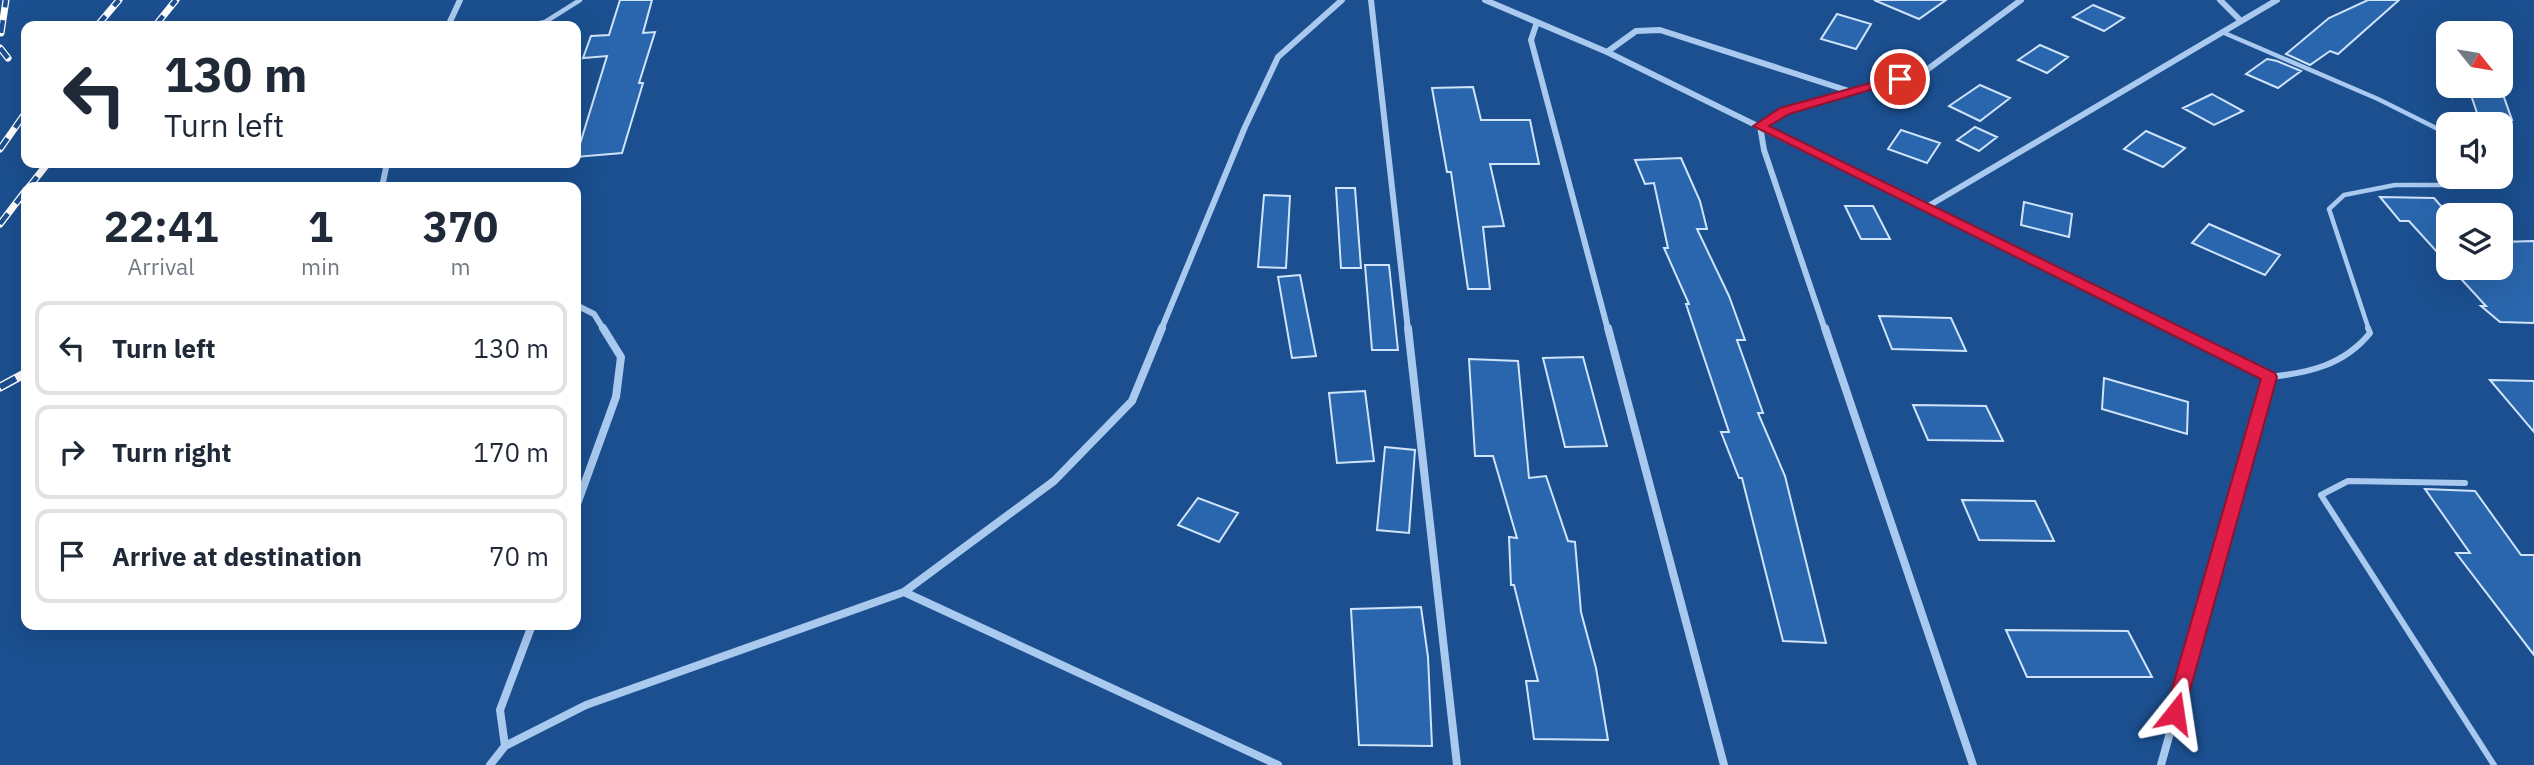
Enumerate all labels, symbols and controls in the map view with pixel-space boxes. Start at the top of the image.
north arrow [2436,21,2513,98]
map controls [2436,21,2513,280]
text: 130 m [164,42,308,105]
icon: left [49,49,140,140]
pin [1870,49,1930,109]
icon: arrive [1881,60,1919,98]
text: Turn left [164,104,284,146]
button: sound [2436,112,2513,189]
text: 22:41 [104,199,218,254]
text: 1 [308,199,333,254]
text: 370 [423,199,498,254]
button: layers [2436,203,2513,280]
text: Arrival [128,251,195,281]
text: min [301,251,340,281]
text: m [450,251,471,281]
icon: left [53,329,91,367]
text: Turn left [112,331,215,365]
text: 130 m [473,331,549,365]
icon: right [53,433,91,471]
text: Turn right [112,435,231,469]
text: 170 m [473,435,549,469]
icon: arrive [53,537,91,575]
text: Arrive at destination [112,539,362,573]
text: 70 m [489,539,549,573]
position arrow [2138,676,2212,750]

